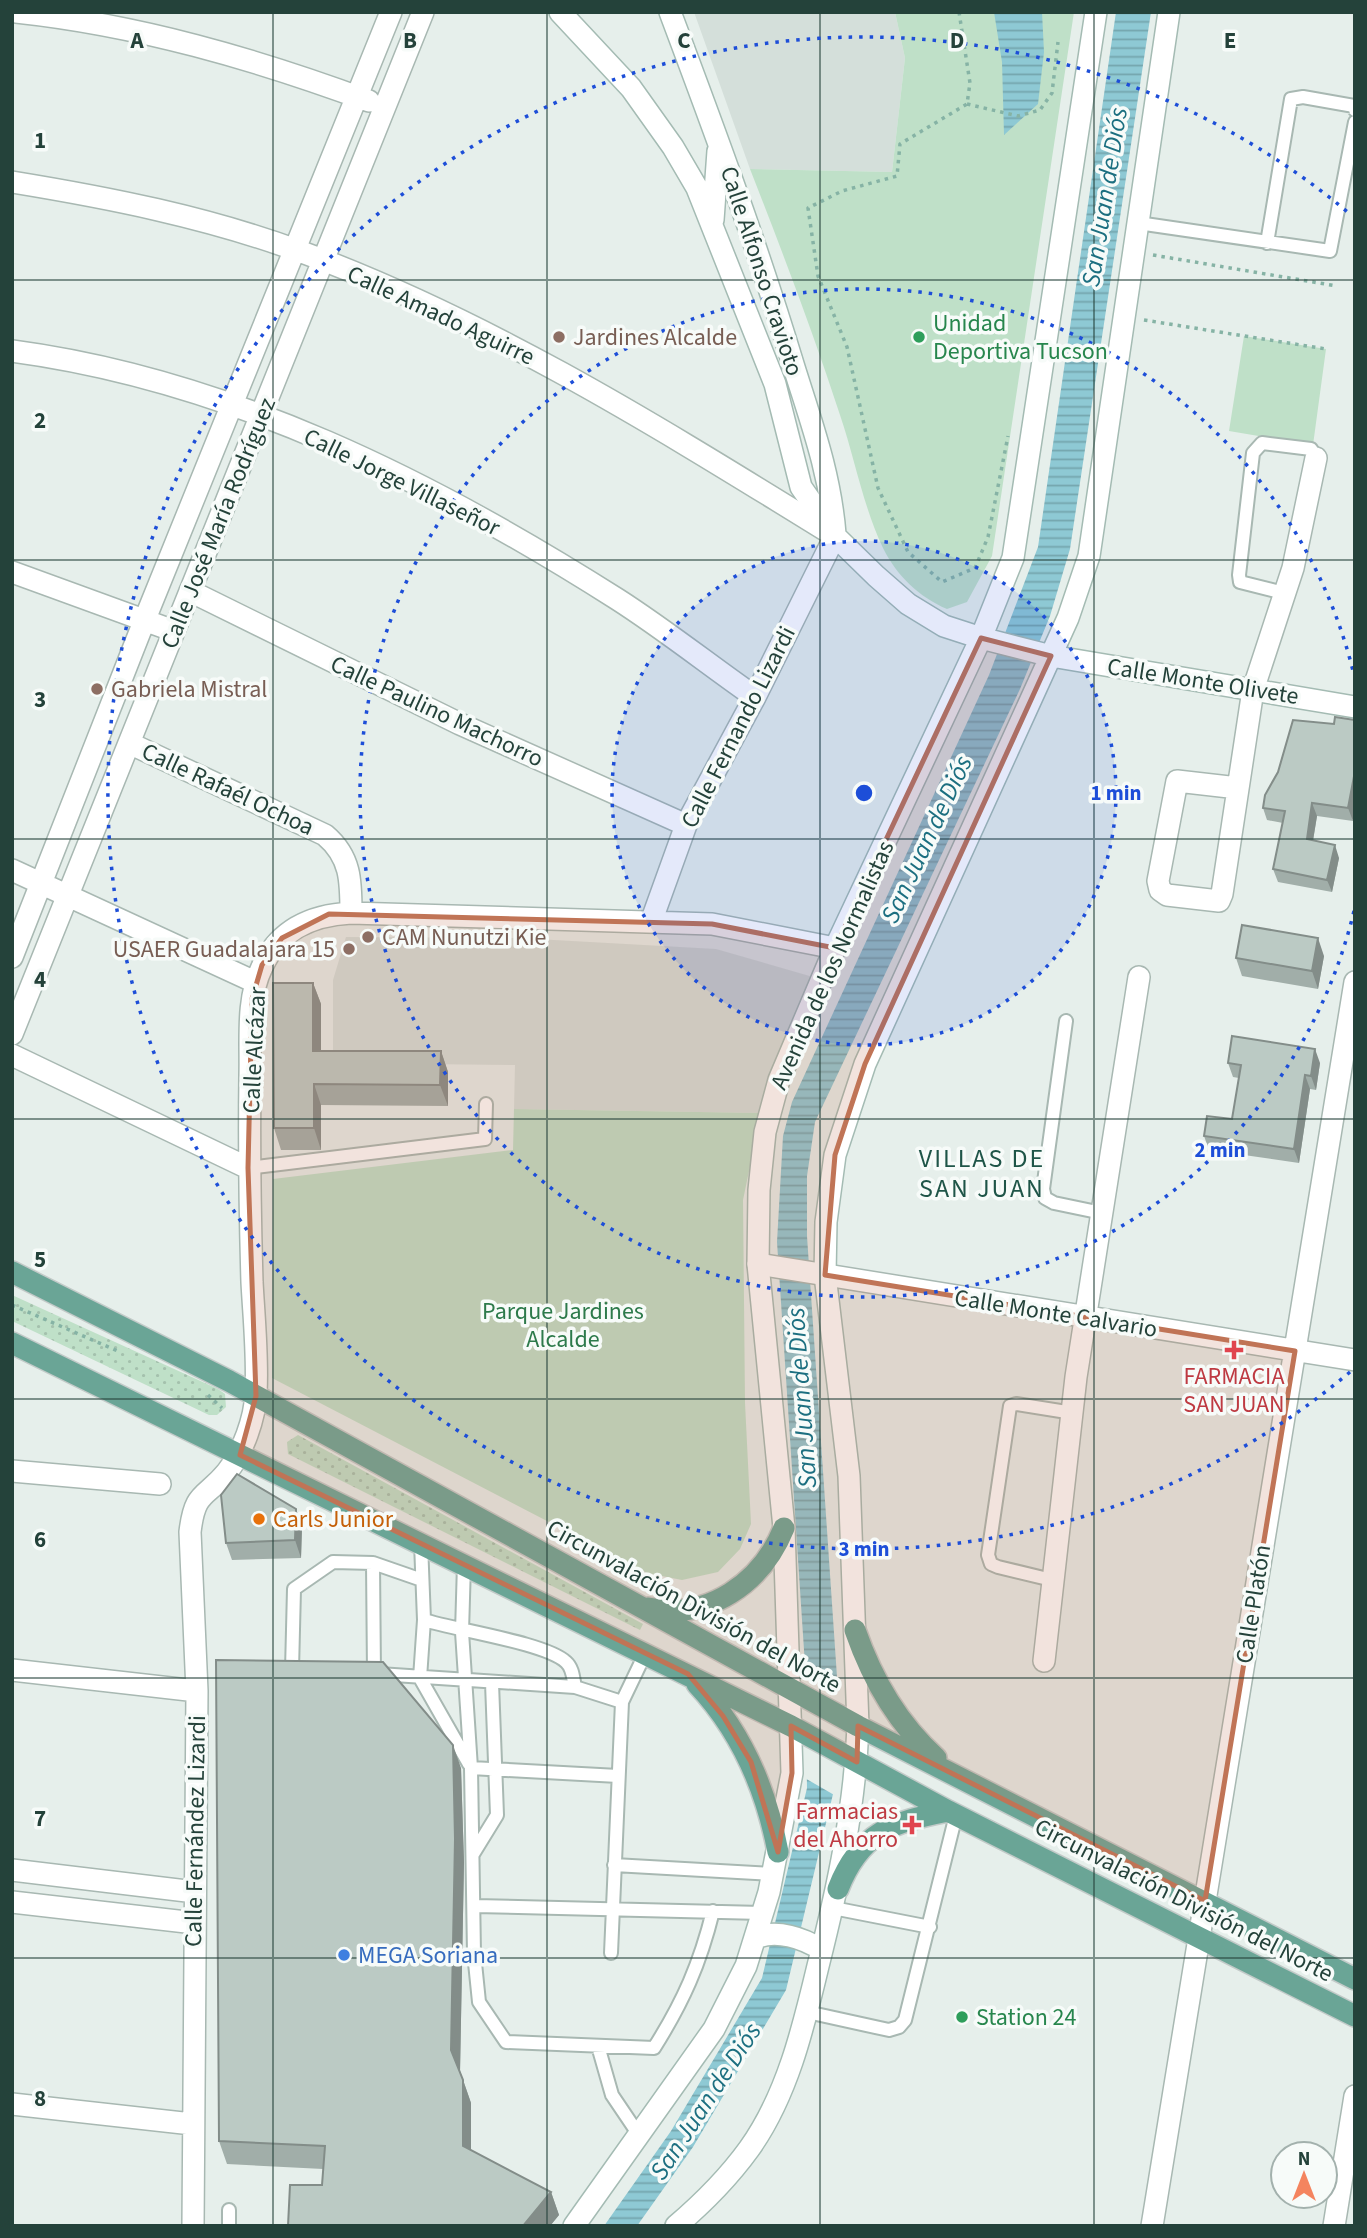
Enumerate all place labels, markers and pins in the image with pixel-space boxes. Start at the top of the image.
place label: Unidad Deportiva Tucson [933,306,1108,369]
place label: Jardines Alcalde [573,320,737,355]
marker: Jardines Alcalde [551,329,567,345]
marker: Unidad Deportiva Tucson [911,329,927,345]
place label: Gabriela Mistral [111,672,267,707]
marker: Gabriela Mistral [89,681,105,697]
centre of rings [852,781,876,805]
place label: CAM Nunutzi Kie [382,920,546,955]
marker: CAM Nunutzi Kie [360,929,376,945]
place label: USAER Guadalajara 15 [113,932,335,967]
marker: USAER Guadalajara 15 [341,941,357,957]
marker: FARMACIA SAN JUAN [1226,1342,1242,1358]
place label: FARMACIA SAN JUAN [1183,1359,1285,1422]
place label: Carls Junior [273,1502,394,1537]
marker: Carls Junior [251,1511,267,1527]
place label: Farmacias del Ahorro [793,1794,898,1857]
marker: Farmacias del Ahorro [904,1817,920,1833]
place label: MEGA Soriana [358,1938,498,1973]
marker: MEGA Soriana [336,1947,352,1963]
place label: Station 24 [976,2000,1076,2035]
marker: Station 24 [954,2009,970,2025]

